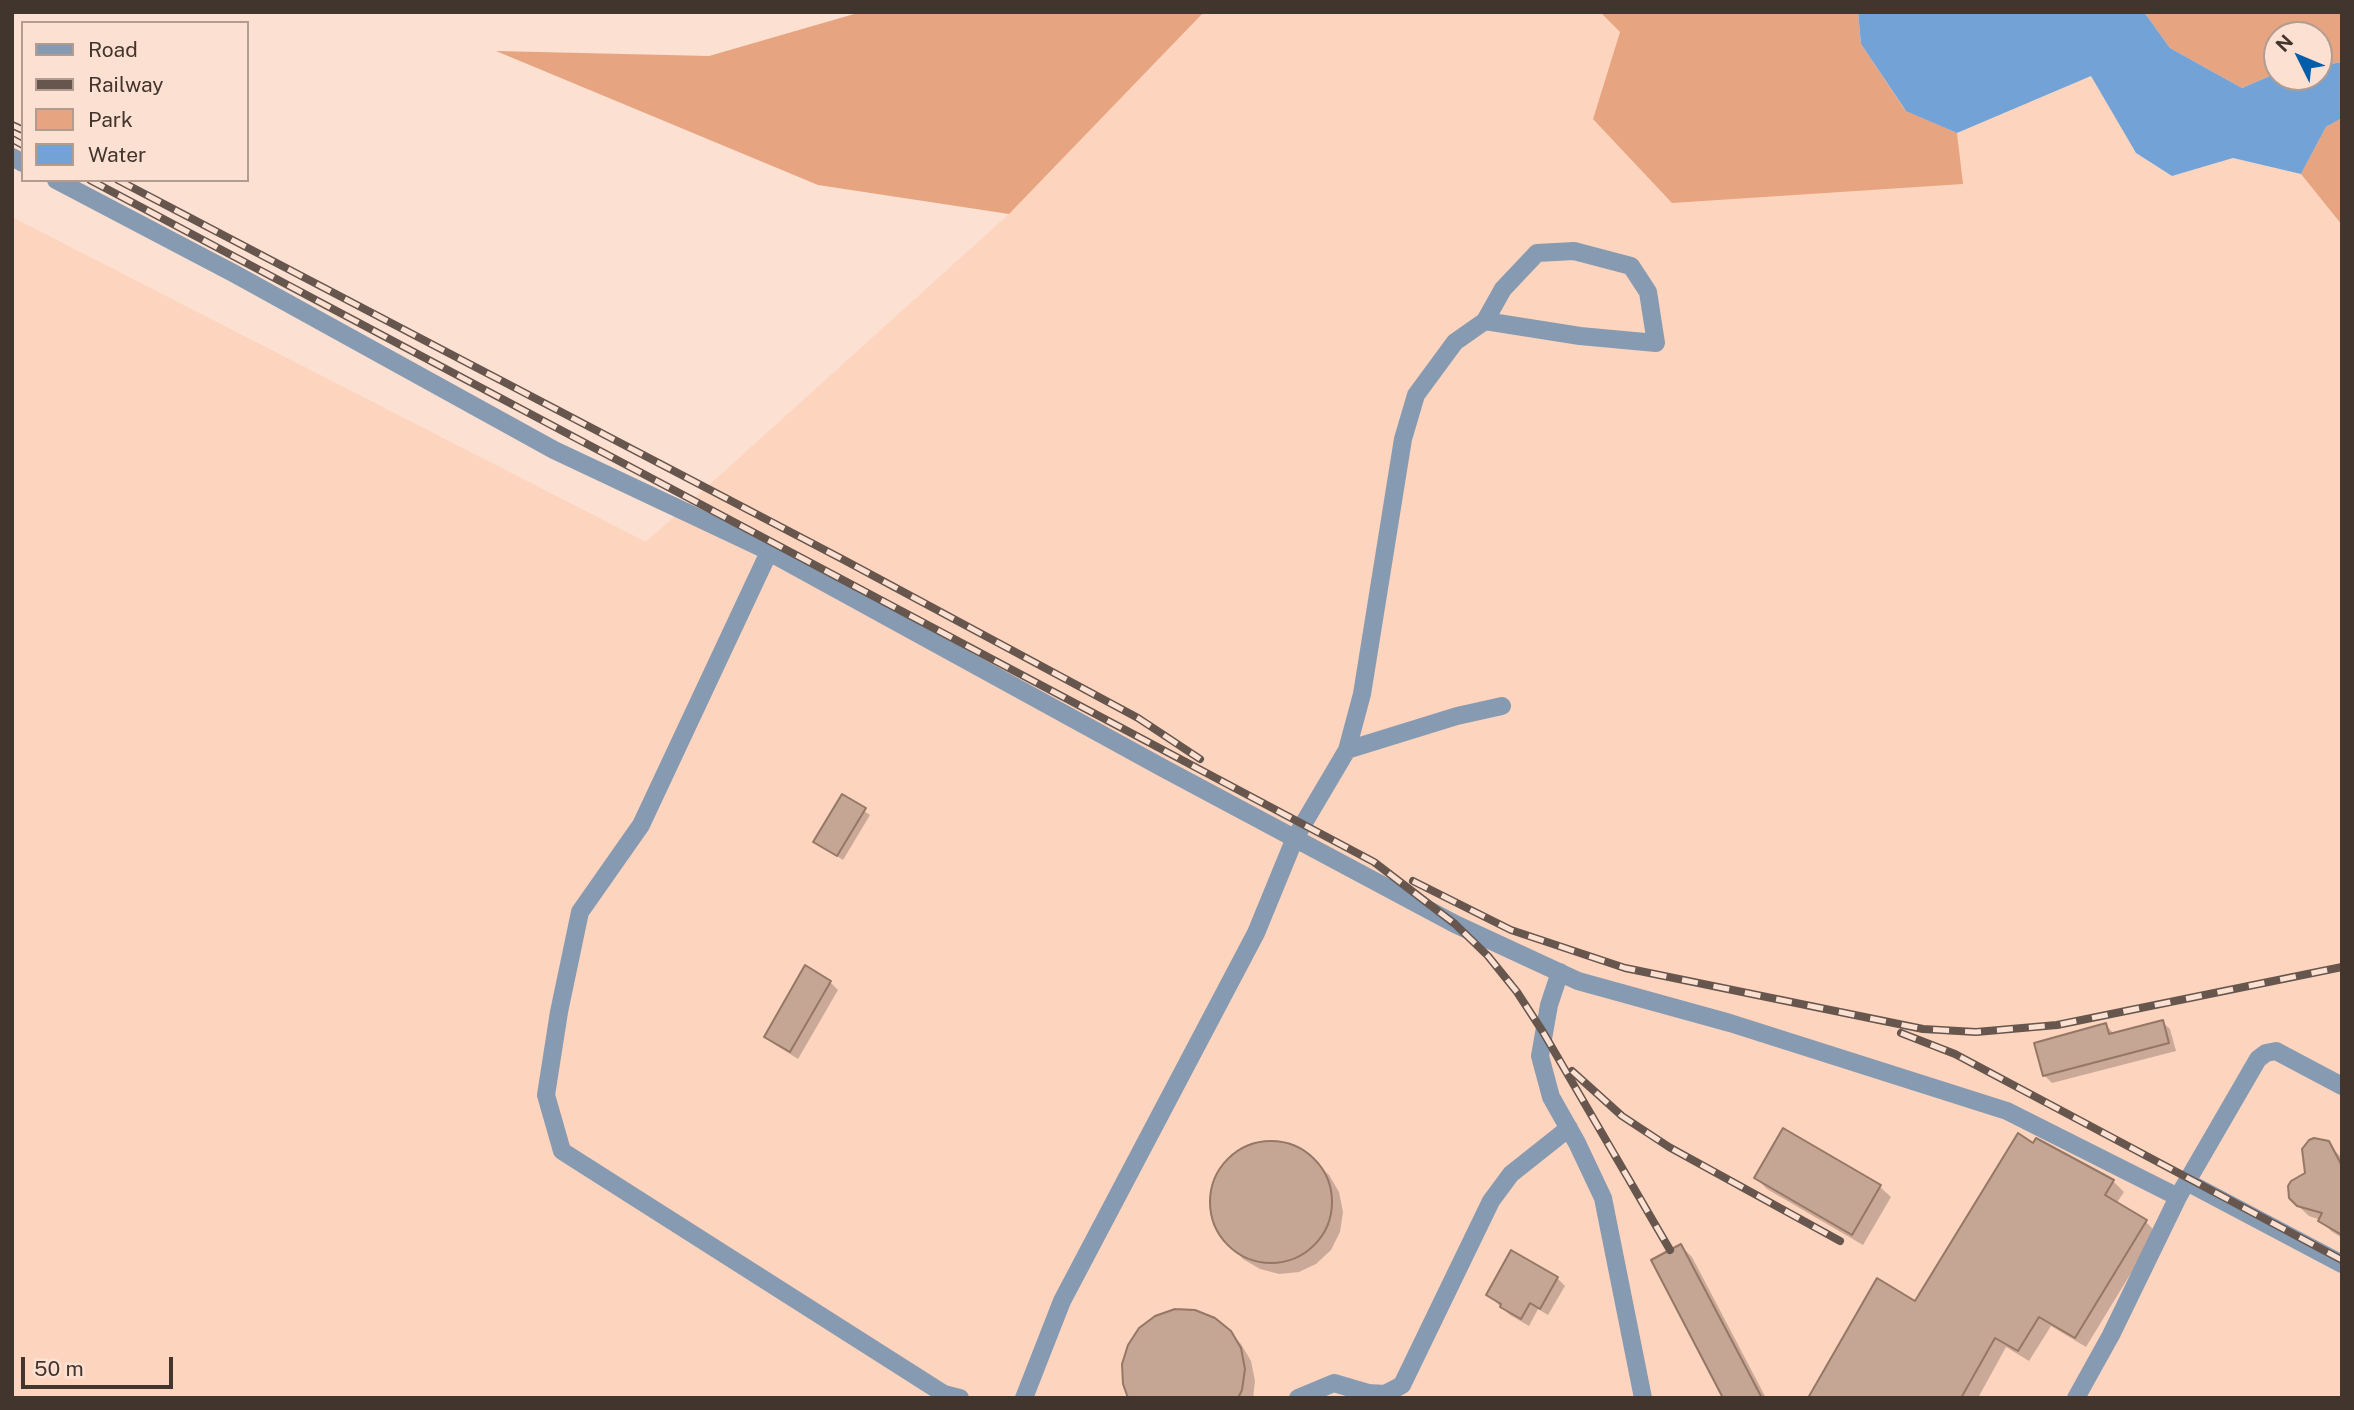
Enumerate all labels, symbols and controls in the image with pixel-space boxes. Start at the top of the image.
legend [21,21,248,182]
north arrow [2263,21,2333,91]
text: N [2271,30,2297,56]
text: Road [88,37,138,62]
text: Railway [88,72,164,97]
text: Park [88,107,133,132]
text: Water [88,142,146,167]
scale bar [24,1344,177,1388]
text: 50 m [34,1356,84,1381]

